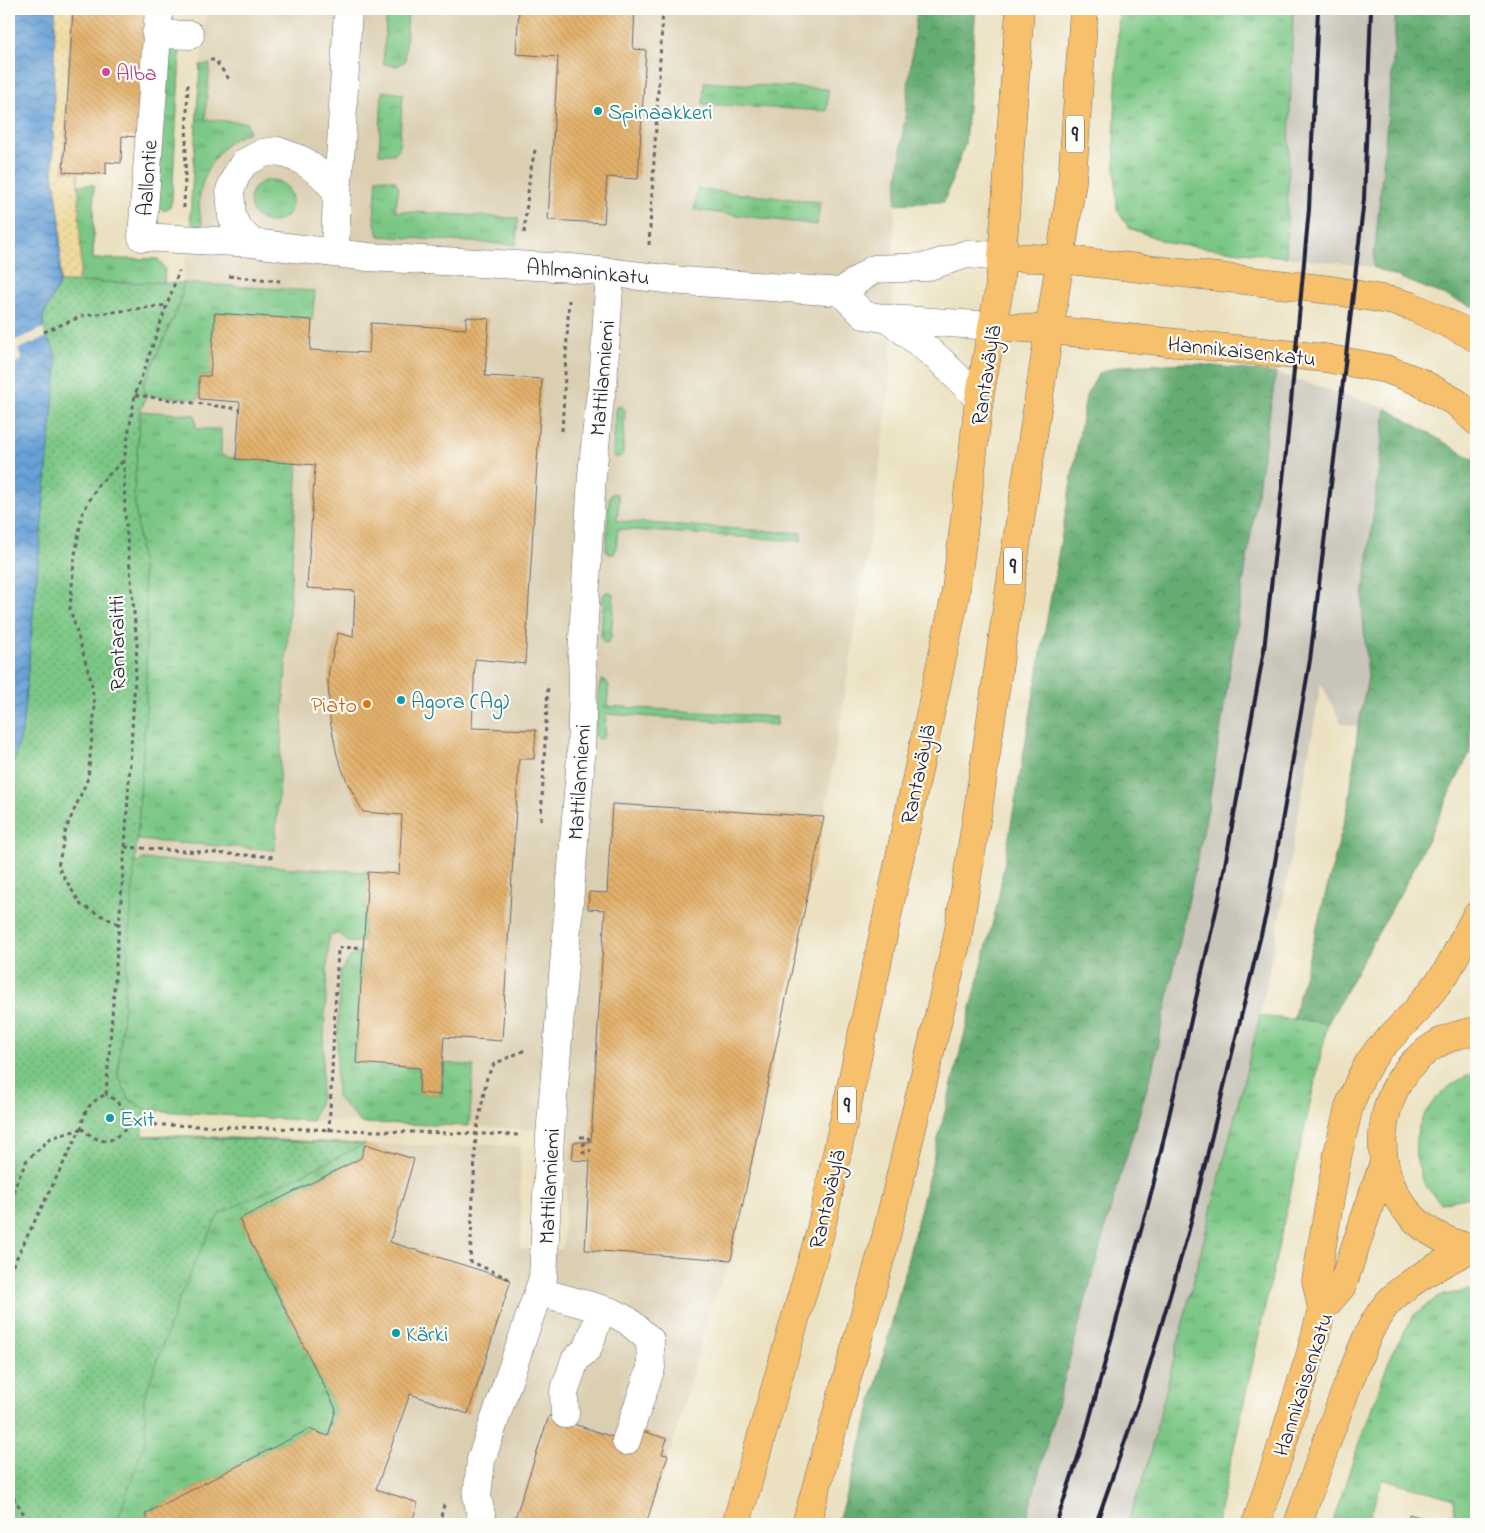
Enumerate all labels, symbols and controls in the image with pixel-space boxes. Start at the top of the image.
place label: Alba [116,59,157,91]
marker: Alba [100,66,112,78]
place label: Spinaakkeri [608,98,713,130]
marker: Spinaakkeri [592,105,604,117]
road number: 9 [1066,116,1084,152]
street label: Aallontie [130,139,168,217]
street label: Ahlmaninkatu [525,253,651,295]
street label: Mattilanniemi [583,319,625,437]
street label: Rantaväylä [964,323,1013,428]
street label: Hannikaisenkatu [1166,329,1318,377]
road number: 9 [1004,548,1022,584]
street label: Rantaraitti [102,595,136,691]
place label: Agora (Ag) [411,687,509,720]
place label: Piato [311,691,357,723]
marker: Agora (Ag) [395,694,407,706]
marker: Piato [361,698,373,710]
street label: Rantaväylä [894,722,947,827]
street label: Mattilanniemi [561,723,601,841]
road number: 9 [838,1086,856,1124]
place label: Exit [120,1105,155,1137]
marker: Exit [104,1112,116,1124]
street label: Mattilanniemi [532,1127,570,1245]
street label: Rantaväylä [802,1147,857,1253]
street label: Hannikaisenkatu [1267,1309,1343,1461]
place label: Kärki [406,1320,448,1352]
marker: Kärki [390,1327,402,1339]

